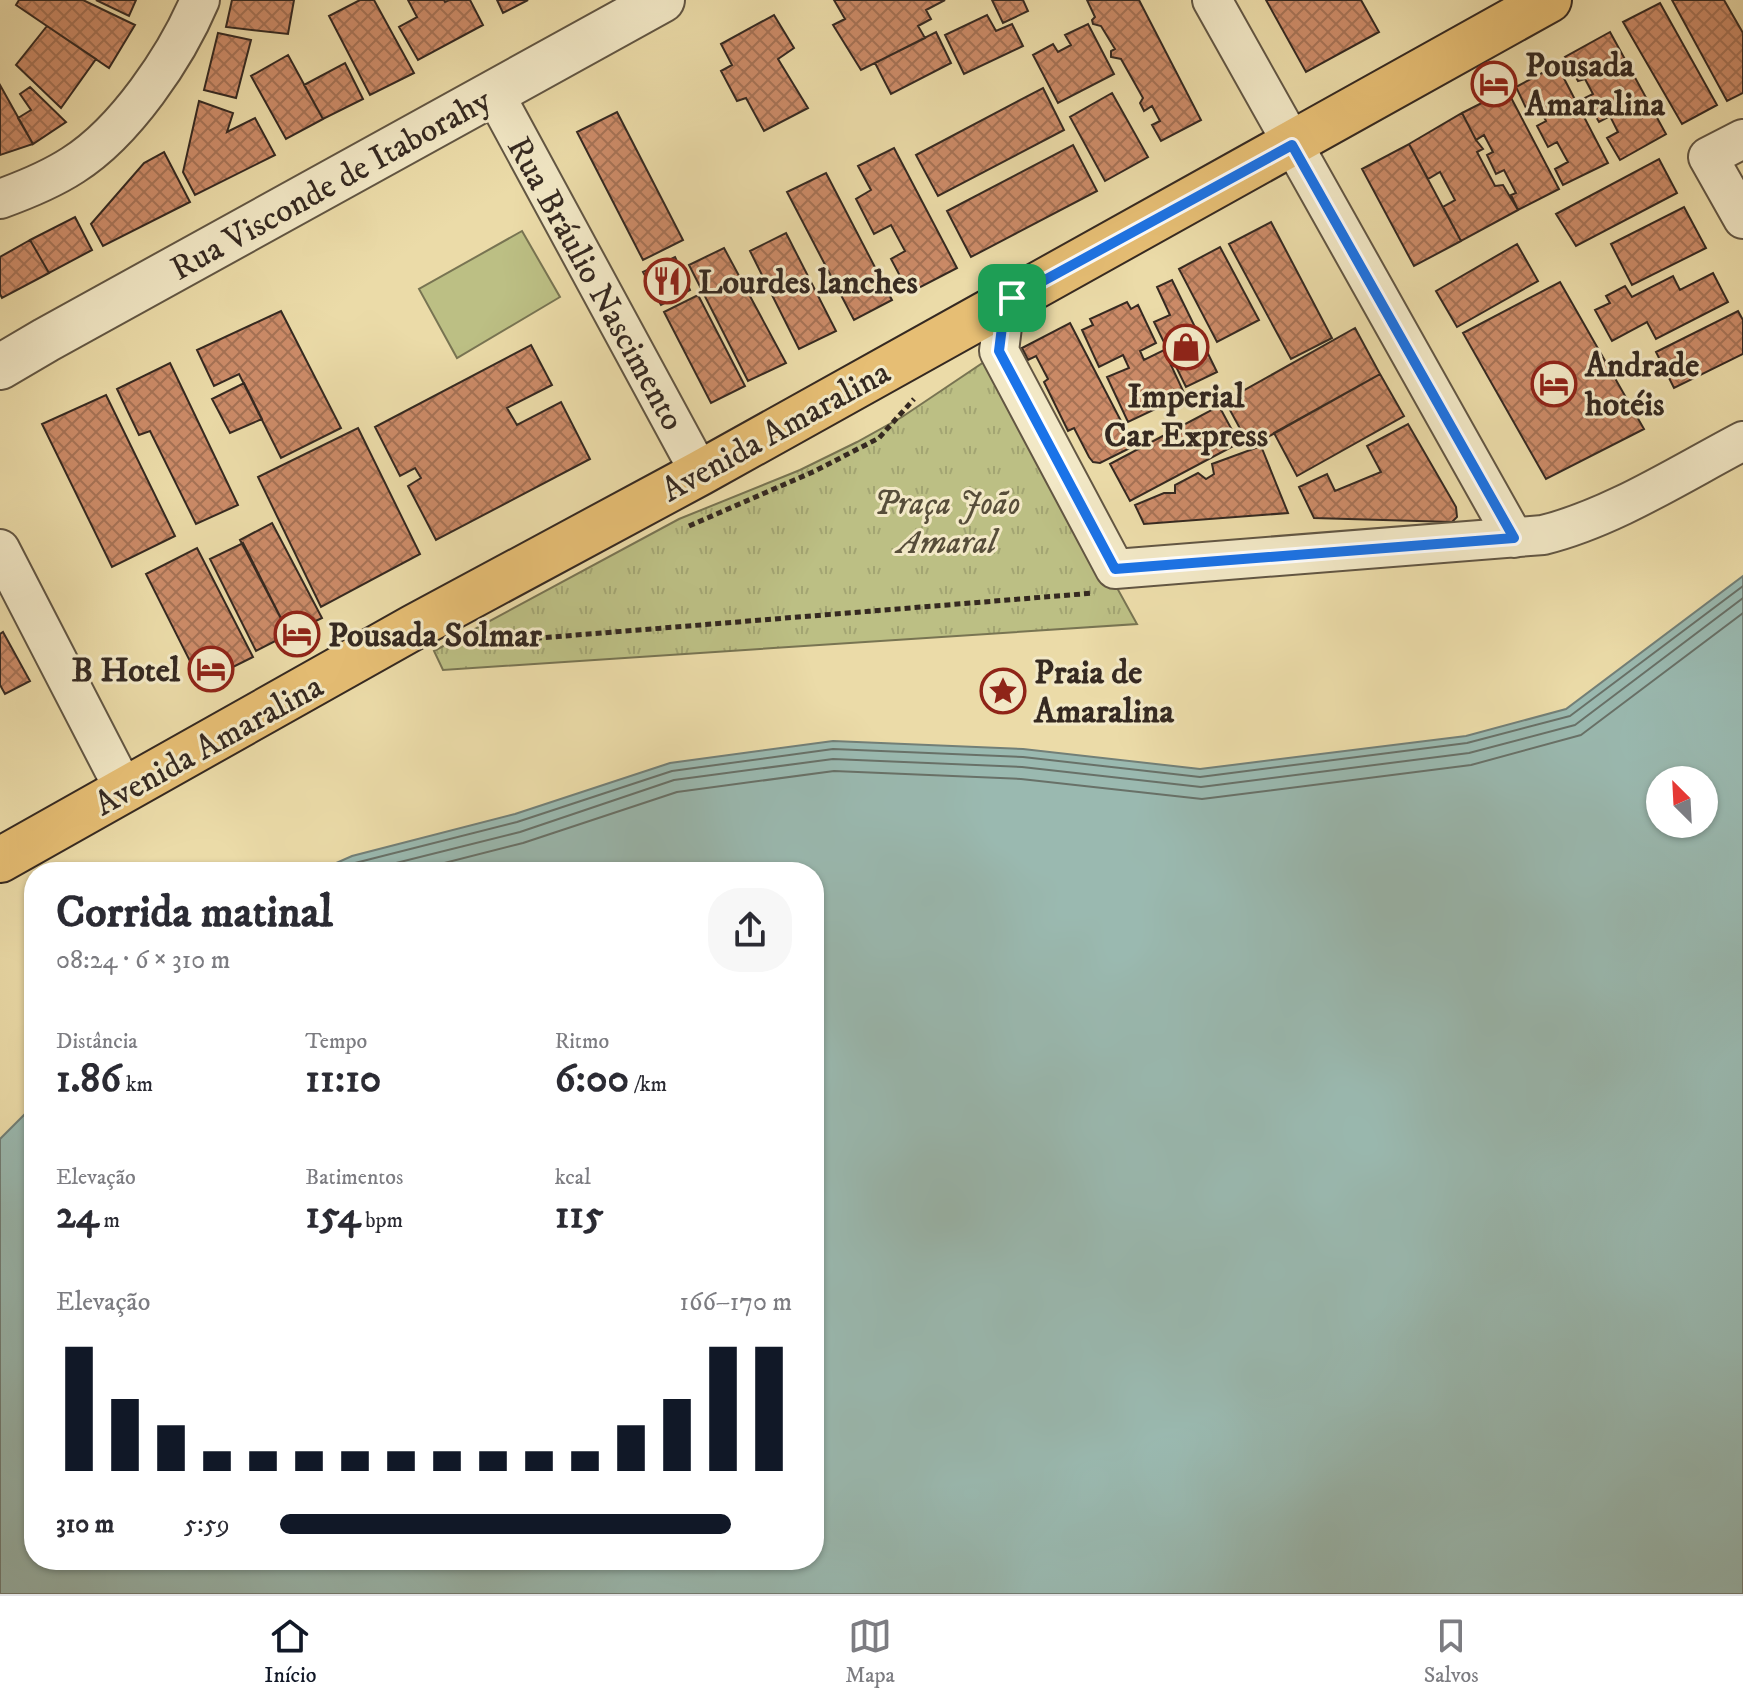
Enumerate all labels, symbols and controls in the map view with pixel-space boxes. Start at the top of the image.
place label: Pousada Amaralina [1524,45,1665,126]
hotel icon: Pousada Amaralina [1470,60,1518,108]
street label: Rua Visconde de Itaborahy [164,79,499,290]
street label: Rua Bráulio Nascimento [497,130,693,438]
restaurant icon: Lourdes lanches [643,257,691,305]
place label: Lourdes lanches [698,262,918,304]
pin [978,264,1046,332]
icon: arrive [990,276,1034,320]
shop icon: Imperial Car Express [1162,323,1210,371]
place label: Andrade hotéis [1584,345,1699,426]
street label: Avenida Amaralina [654,351,898,512]
hotel icon: Andrade hotéis [1530,360,1578,408]
place label: Imperial Car Express [1104,376,1268,457]
park label: Praça João Amaral [874,483,1020,564]
hotel icon: Pousada Solmar [273,610,321,658]
place label: Pousada Solmar [328,615,542,657]
hotel icon: B Hotel [187,645,235,693]
place label: B Hotel [71,650,181,692]
place label: Praia de Amaralina [1033,652,1174,733]
street label: Avenida Amaralina [87,665,331,826]
place icon: Praia de Amaralina [979,667,1027,715]
north arrow [1646,766,1718,838]
map controls [1646,766,1718,838]
text: Corrida matinal [56,886,333,941]
button: share [708,888,792,972]
text: 08:24 · 6 × 310 m [56,944,230,977]
text: Distância [56,1028,138,1055]
text: Tempo [305,1028,367,1055]
text: Ritmo [555,1028,609,1055]
text: 1.86 [56,1055,121,1105]
text: 11:10 [305,1055,381,1105]
text: 6:00 [555,1055,629,1105]
text: km [121,1071,153,1098]
text: /km [629,1071,667,1098]
text: Elevação [56,1164,136,1191]
text: Batimentos [305,1164,403,1191]
text: kcal [555,1164,591,1191]
text: 24 [56,1191,99,1241]
text: 154 [305,1191,361,1241]
text: 115 [555,1191,604,1241]
text: m [99,1207,120,1234]
text: bpm [361,1207,403,1234]
text: Elevação [56,1286,150,1319]
text: 166–170 m [679,1286,792,1319]
text: 310 m [56,1508,114,1541]
text: 5:59 [184,1508,230,1541]
tab: Início [264,1614,316,1689]
tab: Mapa [845,1614,895,1689]
tab: Salvos [1424,1614,1479,1689]

